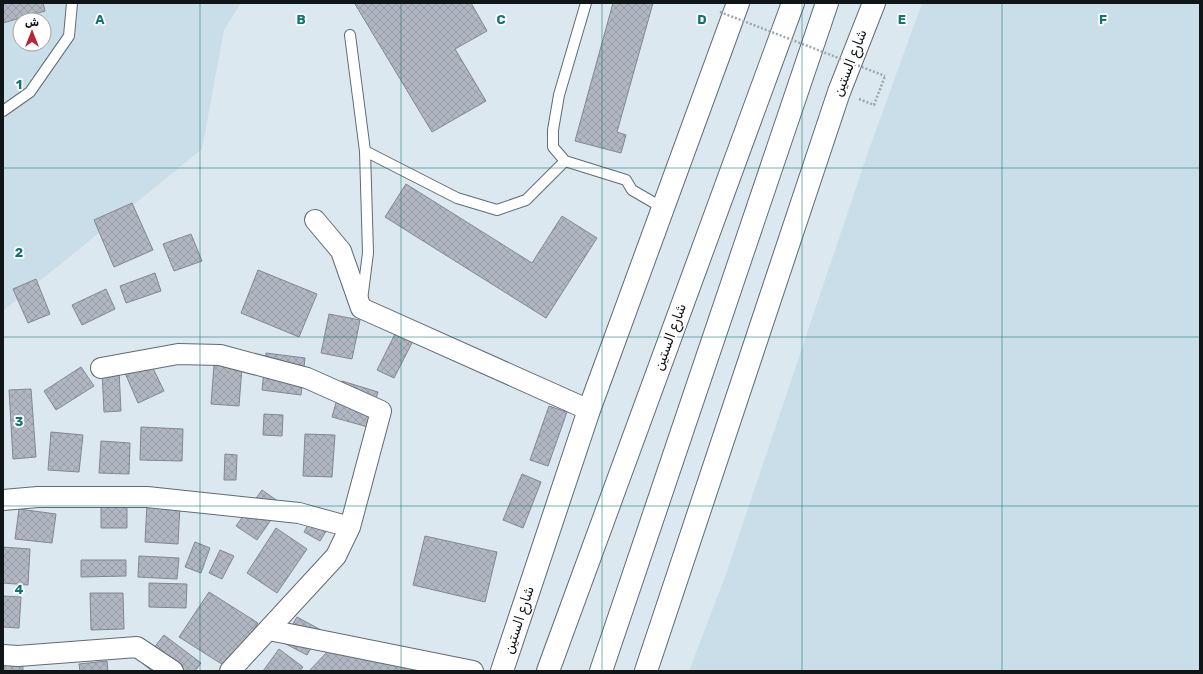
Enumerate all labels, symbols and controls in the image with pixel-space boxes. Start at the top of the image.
north arrow [12,12,52,52]
text: A [95,12,105,27]
text: B [296,12,306,27]
text: C [496,12,506,27]
text: D [697,12,707,27]
text: E [898,12,906,27]
text: F [1099,12,1107,27]
text: ش [25,16,39,29]
street label: شارع الستين [829,27,872,100]
text: 1 [16,77,22,92]
text: 2 [15,245,23,260]
street label: شارع الستين [650,301,692,374]
text: 3 [15,414,24,429]
text: 4 [15,582,24,597]
street label: شارع الستين [500,584,540,657]

